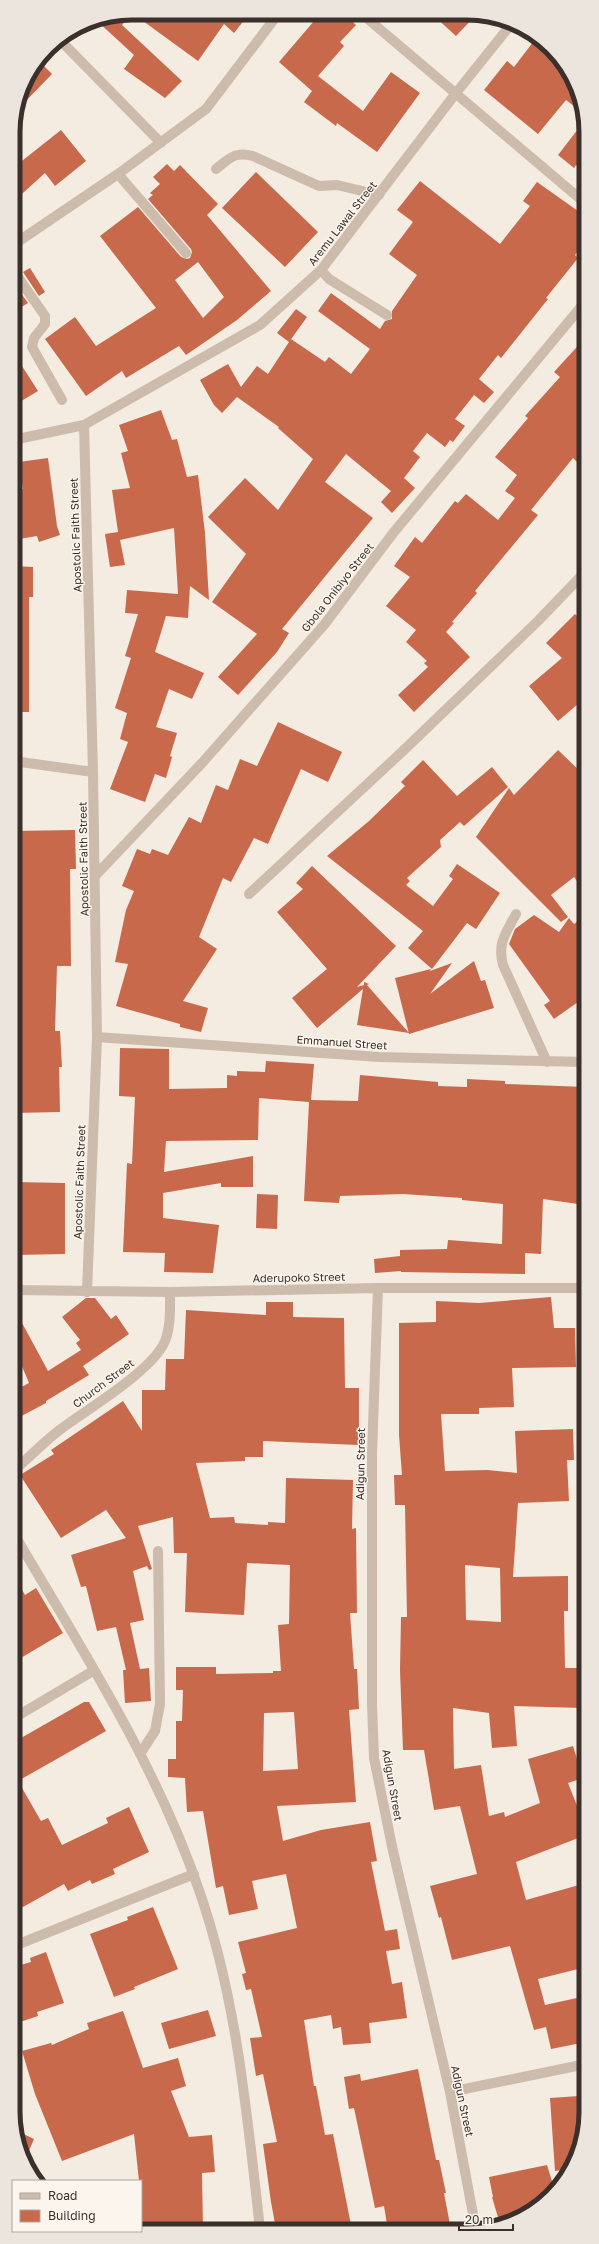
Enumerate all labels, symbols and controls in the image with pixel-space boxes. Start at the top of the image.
street label: Aremu Lawal Street [305,178,379,268]
street label: Apostolic Faith Street [67,477,83,593]
street label: Gbola Onibiyo Street [298,540,376,634]
street label: Apostolic Faith Street [75,802,91,916]
street label: Emmanuel Street [296,1032,388,1052]
street label: Apostolic Faith Street [71,1124,87,1240]
street label: Aderupoko Street [253,1270,345,1284]
street label: Church Street [70,1356,136,1410]
street label: Adigun Street [353,1428,367,1500]
street label: Adigun Street [380,1748,406,1822]
street label: Adigun Street [449,2064,477,2138]
legend [12,2180,142,2232]
text: Road [48,2188,77,2203]
scale bar [459,2206,513,2232]
text: Building [48,2208,96,2223]
text: 20 m [465,2212,493,2227]

